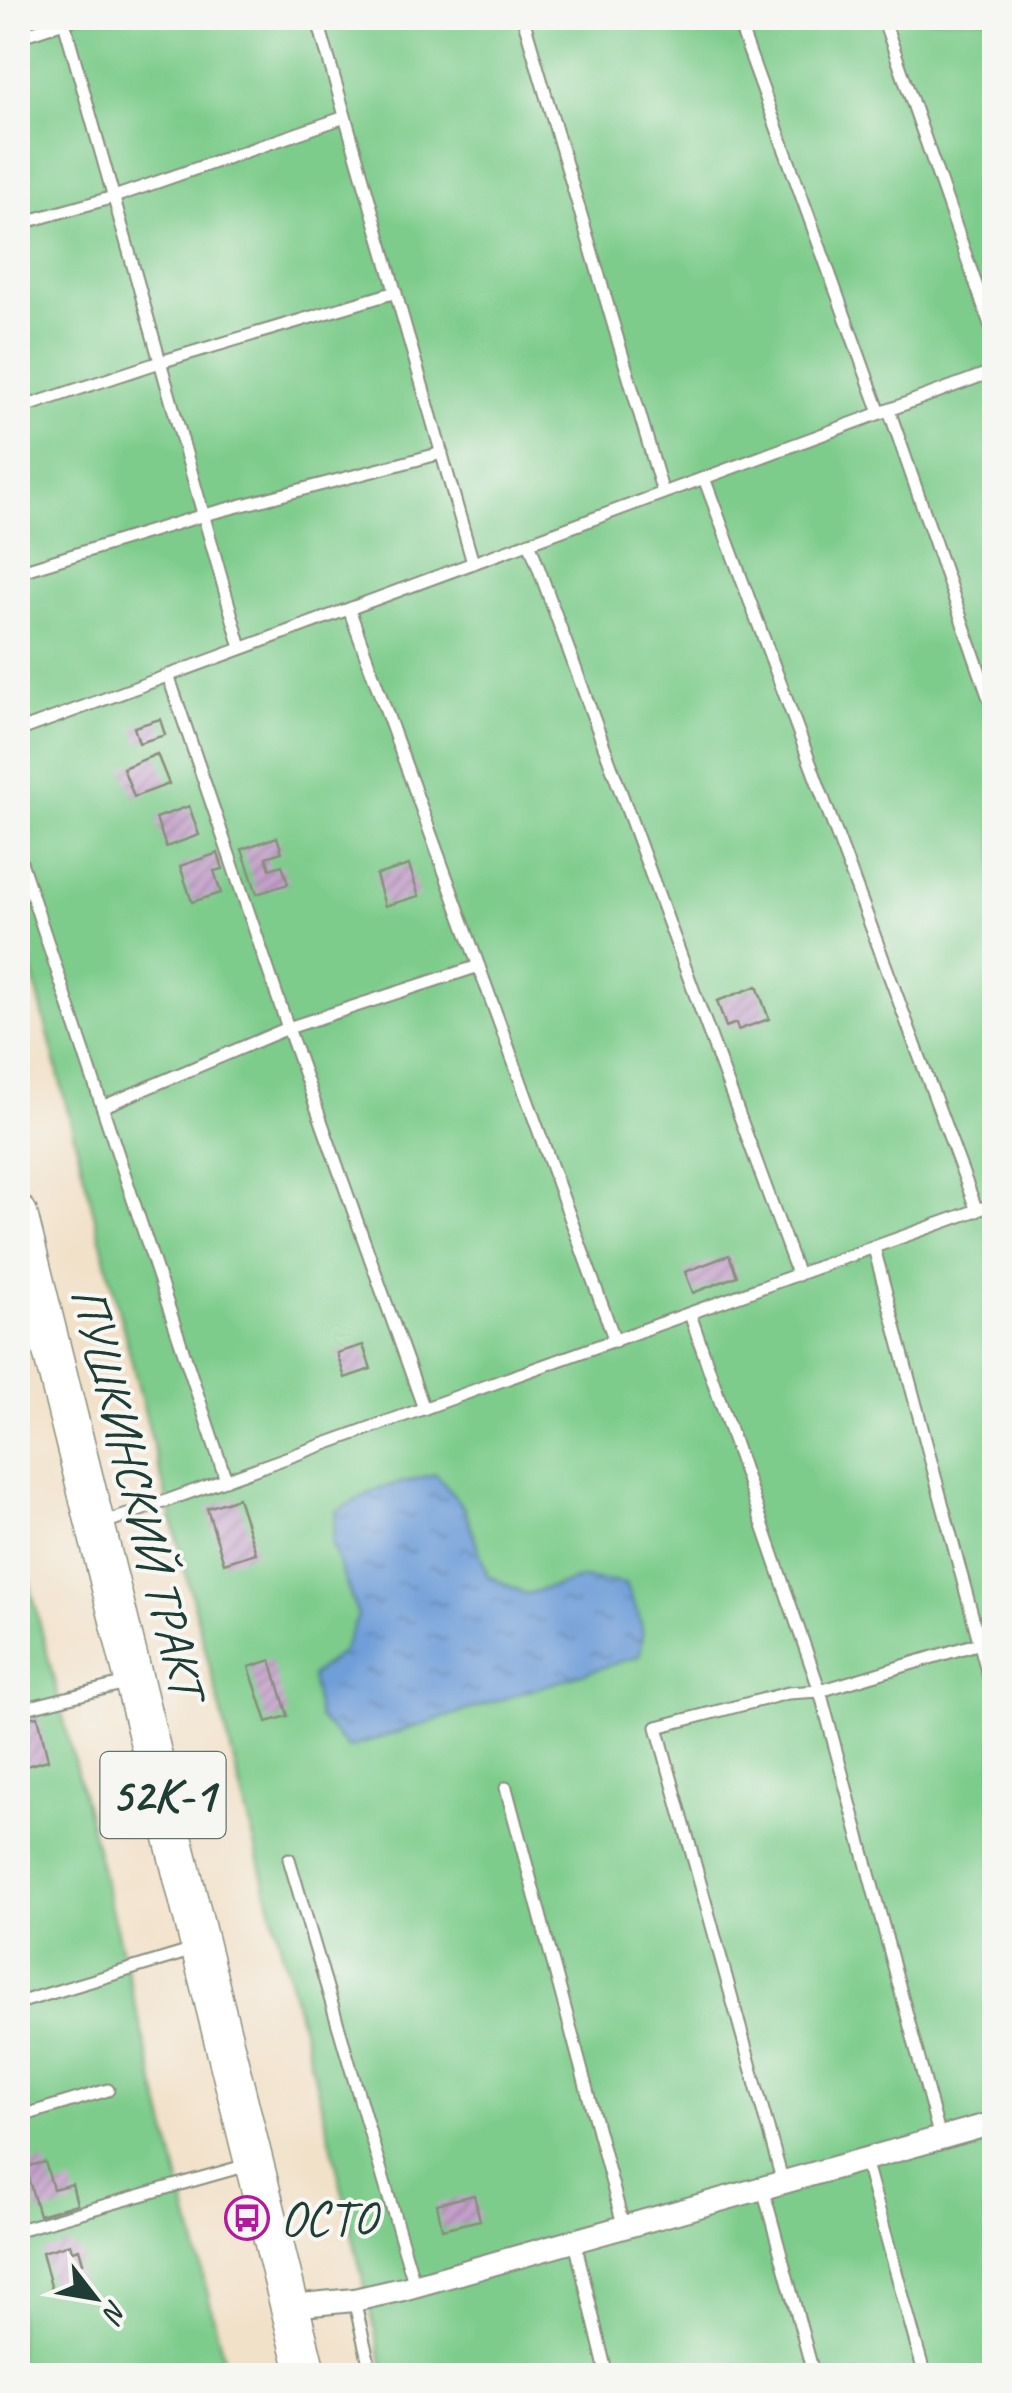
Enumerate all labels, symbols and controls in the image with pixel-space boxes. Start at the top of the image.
street label: ПУШКИНСКИЙ ТРАКТ [57,1280,222,1713]
road number: 52К-1 [100,1752,226,1838]
place label: ОСТО [280,2187,381,2250]
bus stop icon: ОСТО [224,2195,270,2241]
north arrow [45,2248,145,2348]
text: N [94,2294,135,2331]

